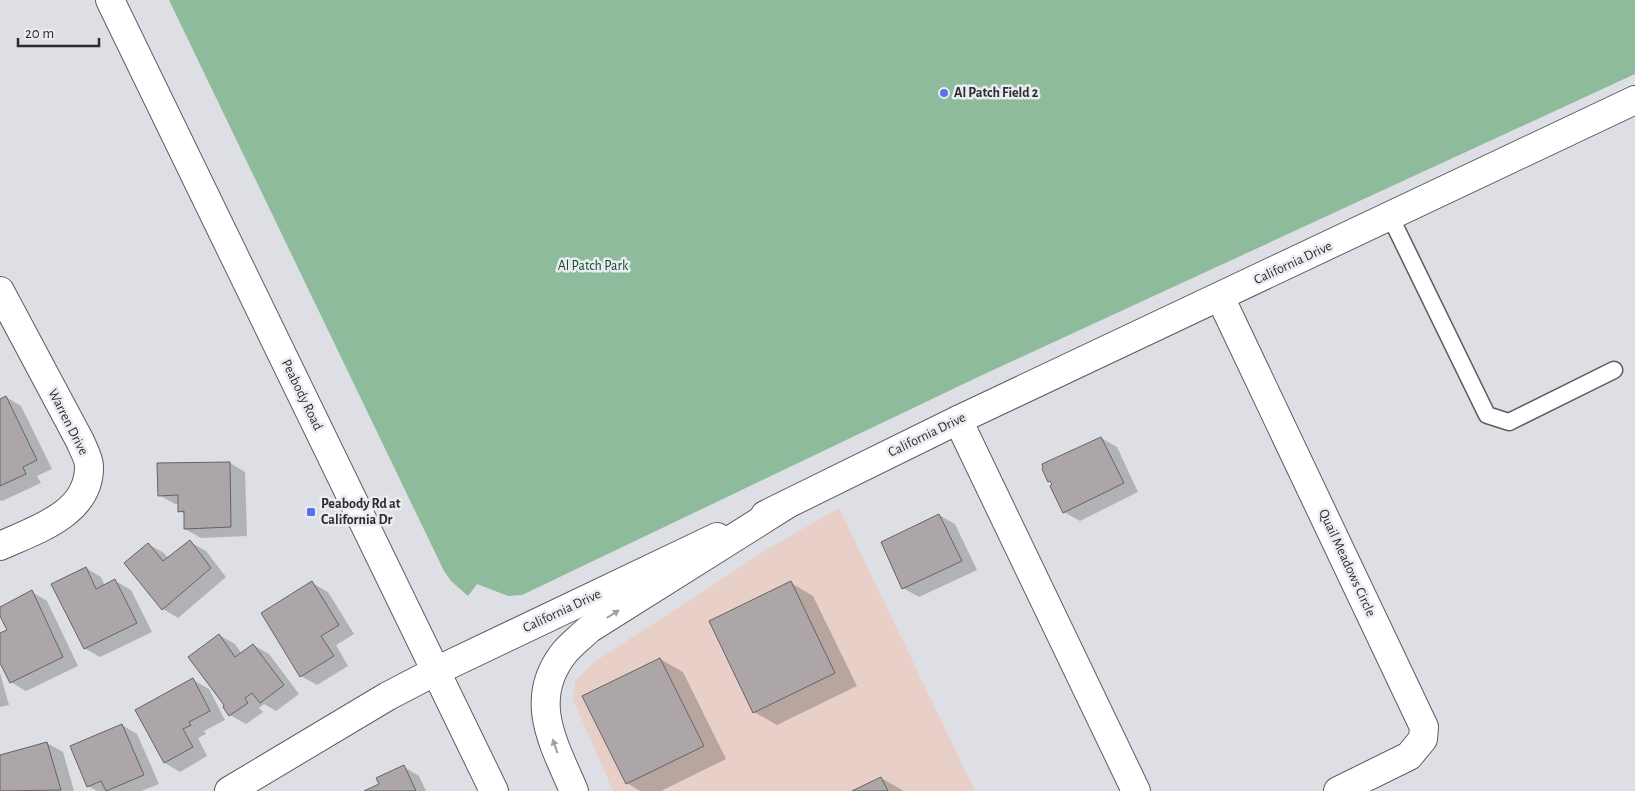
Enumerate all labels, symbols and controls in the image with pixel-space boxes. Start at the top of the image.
scale bar [18,15,99,47]
text: 20 m [25,26,54,41]
place label: Al Patch Field 2 [954,86,1039,100]
marker: Al Patch Field 2 [938,87,950,99]
street label: California Drive [1252,239,1334,287]
park label: Al Patch Park [558,259,629,273]
street label: Peabody Road [279,357,325,433]
street label: Warren Drive [45,387,91,457]
street label: California Drive [886,410,968,460]
place label: Peabody Rd at California Dr [321,497,401,527]
marker: Peabody Rd at California Dr [305,506,317,518]
street label: Quail Meadows Circle [1316,507,1378,619]
street label: California Drive [521,587,603,635]
one-way arrow [607,609,620,619]
one-way arrow [551,738,559,753]

